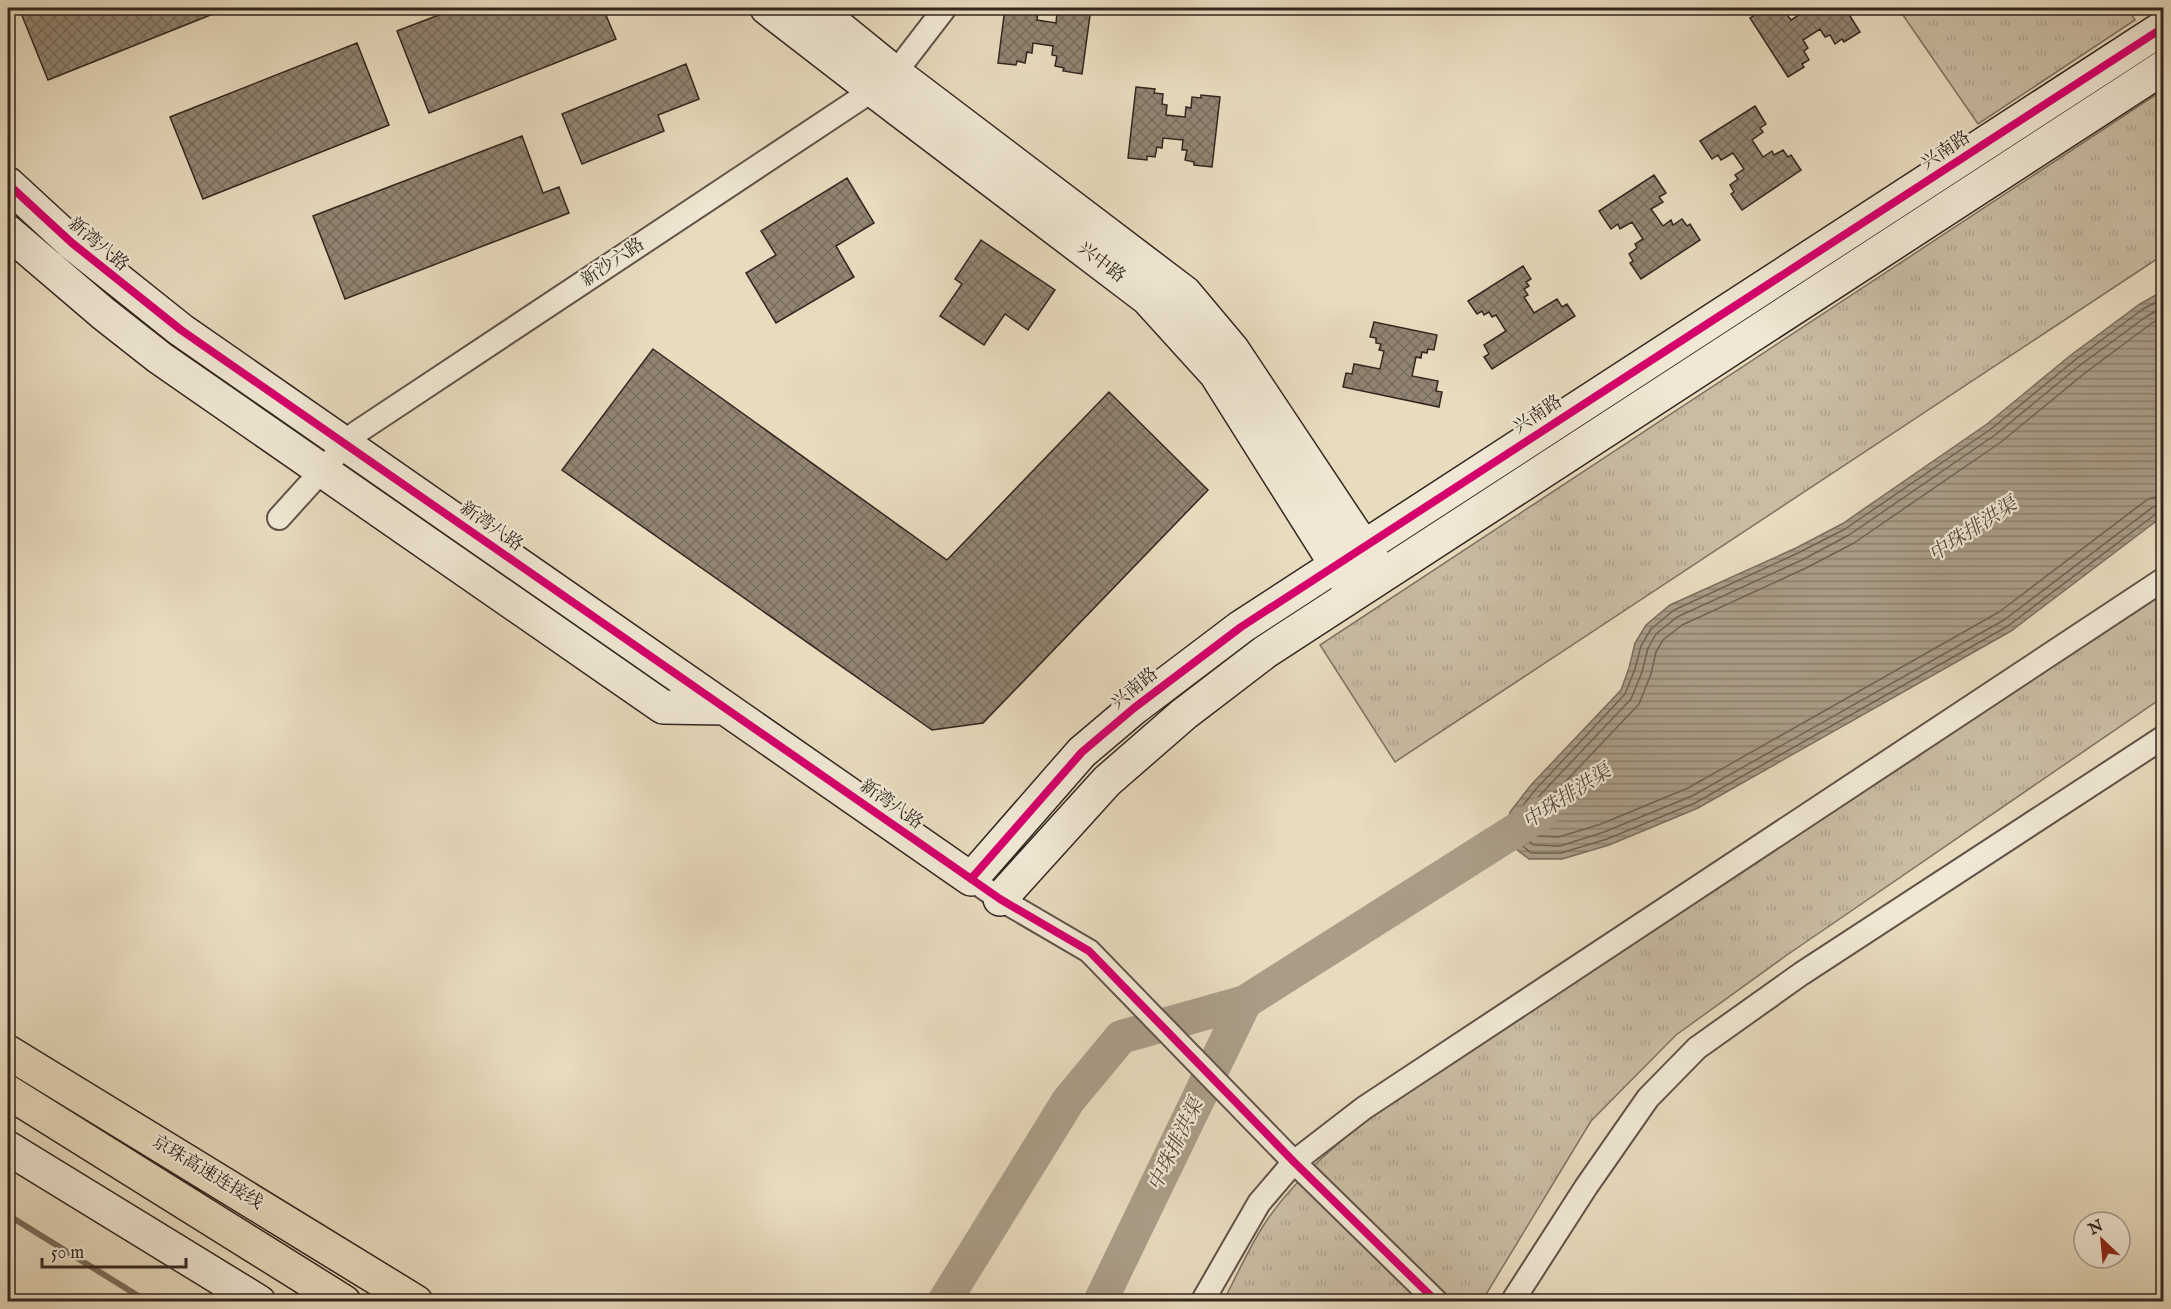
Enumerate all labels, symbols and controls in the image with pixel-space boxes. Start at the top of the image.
street label: 兴南路 [1917,127,1975,175]
street label: 新湾八路 [63,213,133,277]
street label: 新沙六路 [577,233,649,293]
street label: 兴中路 [1073,238,1129,288]
street label: 兴南路 [1509,391,1567,439]
water label: 中珠排洪渠 [1924,491,2024,568]
street label: 新湾八路 [455,497,527,557]
street label: 兴南路 [1107,663,1163,715]
water label: 中珠排洪渠 [1518,758,1618,835]
street label: 新湾八路 [855,775,927,835]
water label: 中珠排洪渠 [1143,1092,1210,1195]
street label: 京珠高速连接线 [147,1131,267,1215]
north arrow [2072,1210,2132,1270]
text: N [2085,1216,2107,1241]
scale bar [42,1231,186,1269]
text: 50 m [51,1242,84,1265]

